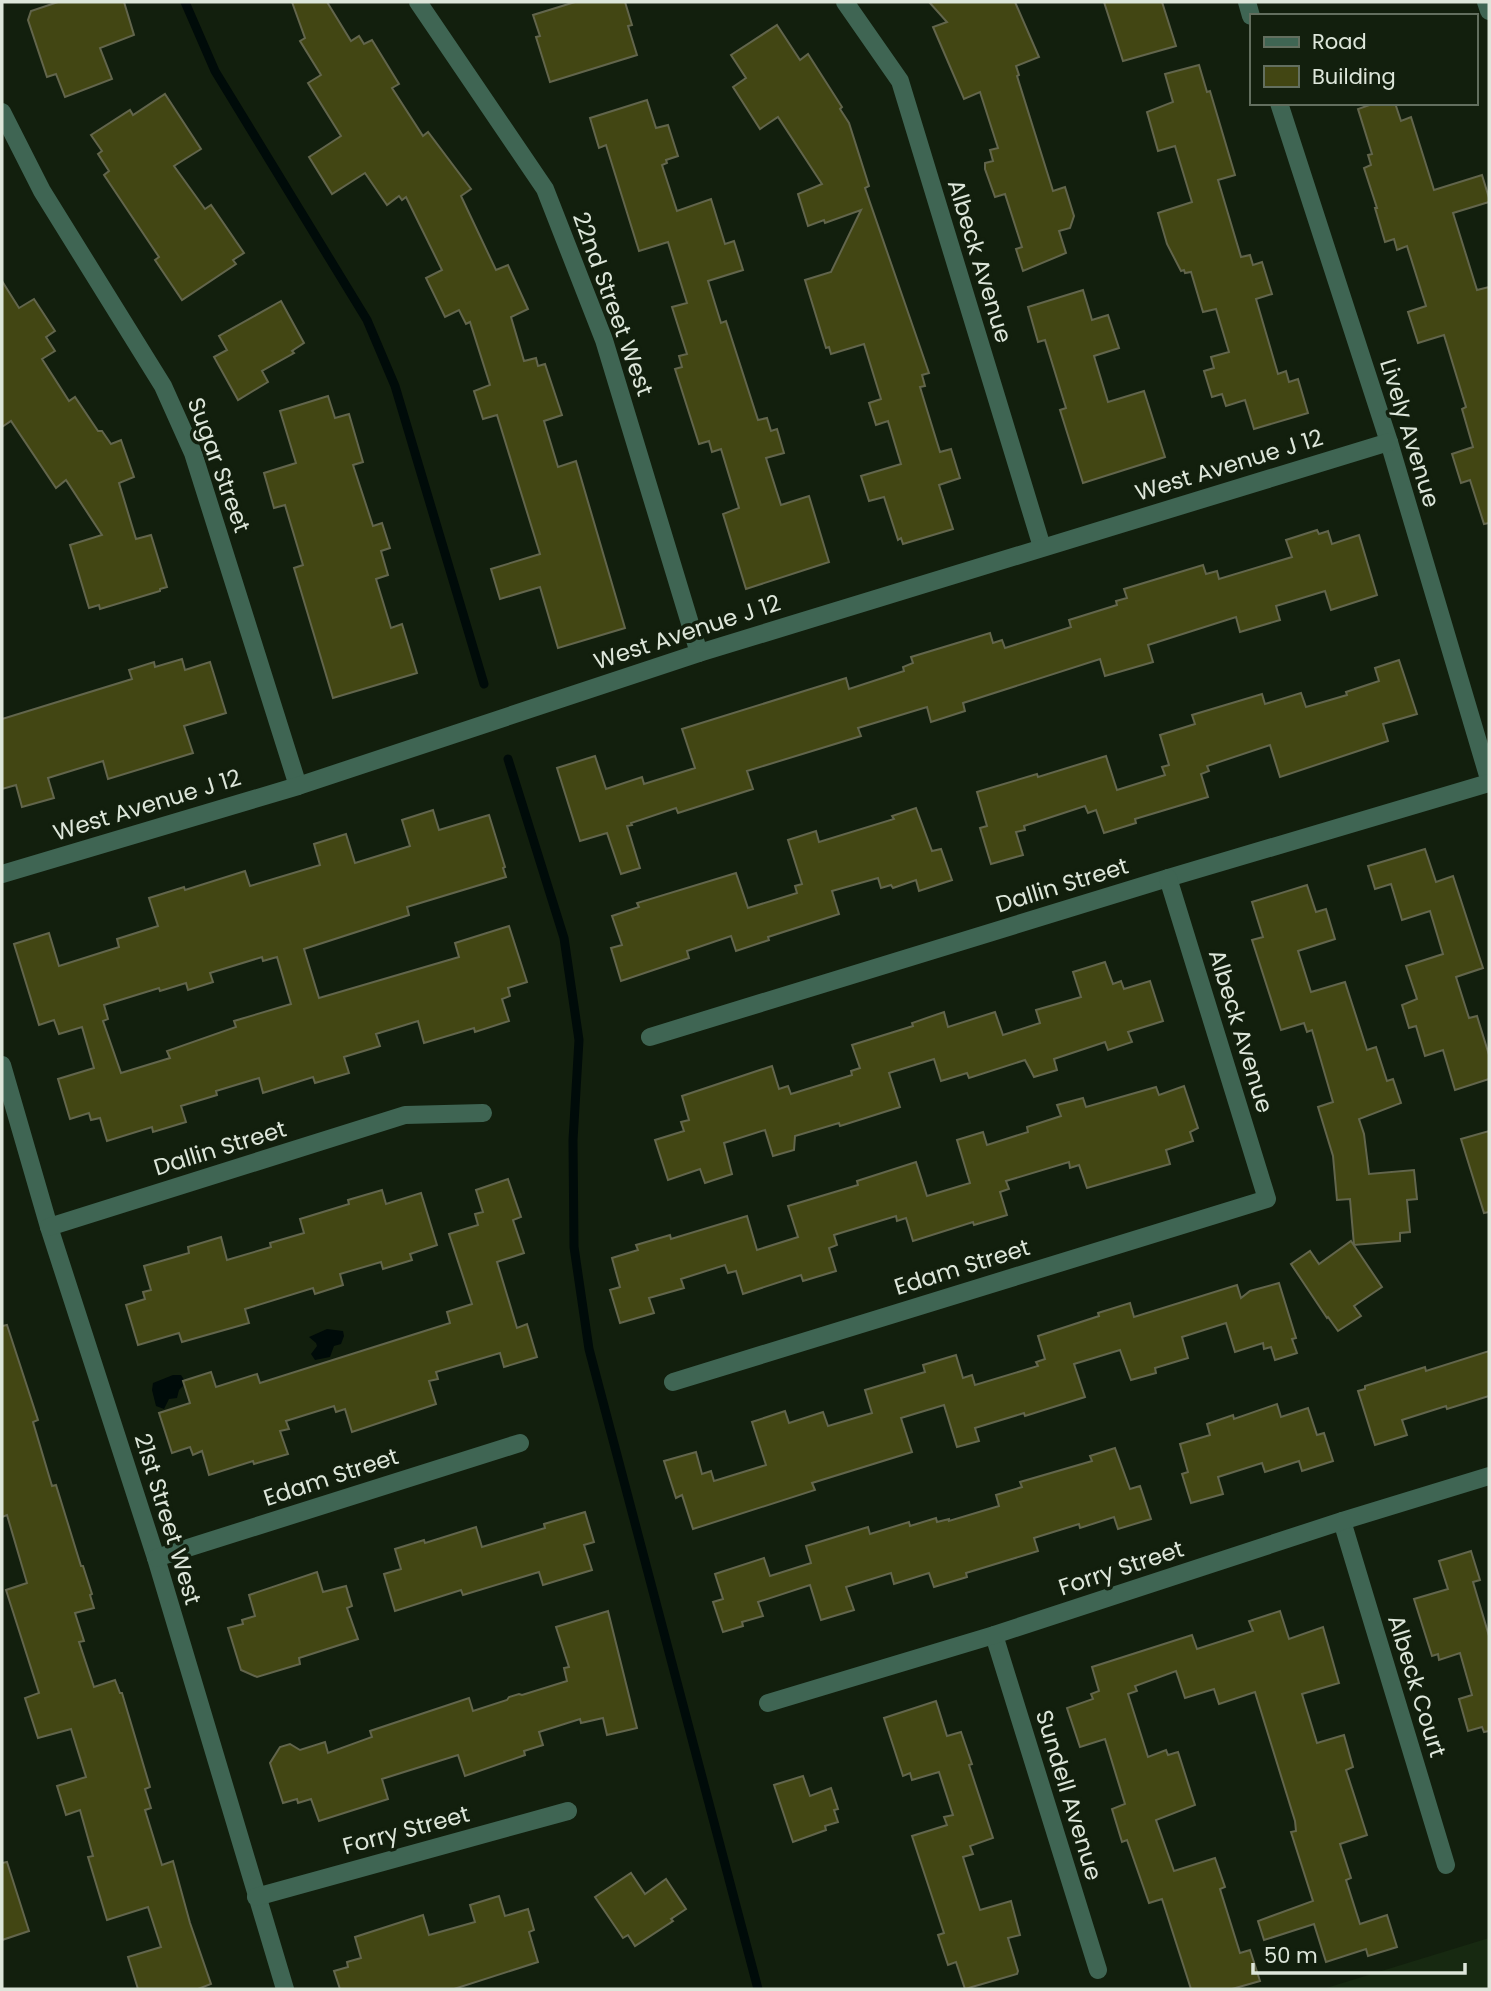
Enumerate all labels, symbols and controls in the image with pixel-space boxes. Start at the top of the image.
legend [1250,14,1477,105]
text: Road [1312,27,1367,56]
text: Building [1312,62,1396,91]
street label: Albeck Avenue [940,175,1020,347]
street label: 22nd Street West [565,208,661,400]
street label: Lively Avenue [1372,355,1448,511]
street label: Sugar Street [180,393,258,537]
street label: West Avenue J 12 [1131,421,1327,509]
street label: West Avenue J 12 [589,587,785,677]
street label: West Avenue J 12 [49,761,245,849]
street label: Dallin Street [992,850,1132,920]
street label: Albeck Avenue [1201,945,1281,1117]
street label: Dallin Street [150,1113,290,1183]
street label: Edam Street [890,1231,1034,1303]
street label: 21st Street West [127,1429,209,1609]
street label: Edam Street [259,1440,403,1514]
street label: Forry Street [1054,1533,1188,1603]
street label: Albeck Court [1380,1611,1454,1761]
street label: Sundell Avenue [1028,1706,1110,1884]
street label: Forry Street [339,1798,473,1862]
scale bar [1253,1932,1465,1976]
text: 50 m [1264,1941,1318,1970]

